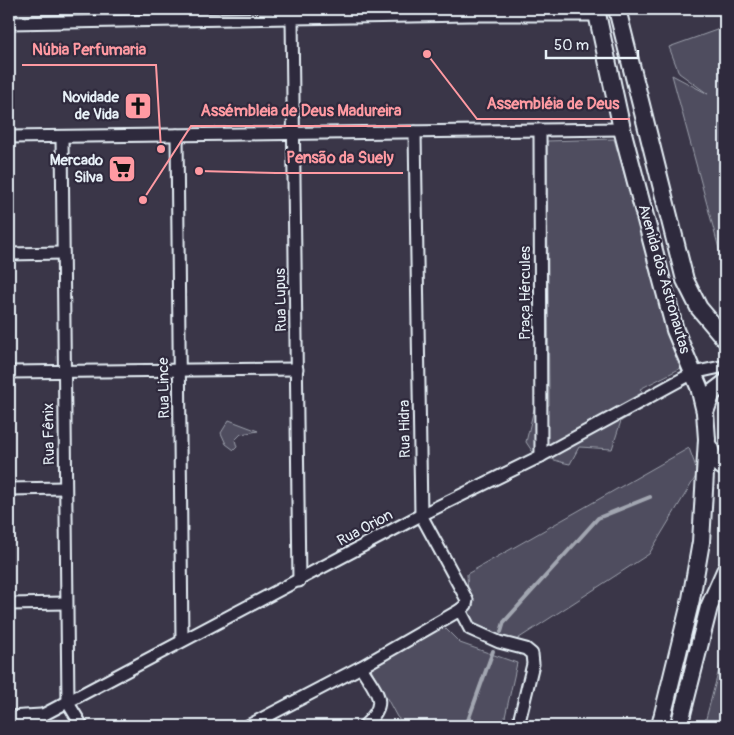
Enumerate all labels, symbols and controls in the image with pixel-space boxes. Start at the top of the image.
scale bar [546,28,639,60]
callout: Núbia Perfumaria [22,34,156,65]
text: 50 m [554,36,589,55]
text: Núbia Perfumaria [32,40,147,60]
place label: Novidade de Vida [62,88,120,124]
callout: Assembléia de Deus [477,88,630,119]
church icon: Novidade de Vida [123,91,153,121]
text: Assembléia de Deus [486,94,620,114]
callout: Assémbleia de Deus Madureira [191,95,411,126]
text: Assémbleia de Deus Madureira [201,101,402,121]
callout: Pensão da Suely [276,142,403,173]
text: Pensão da Suely [286,148,394,168]
place label: Mercado Silva [50,151,103,187]
supermarket icon: Mercado Silva [107,154,137,184]
street label: Avenida dos Astronautas [634,202,694,356]
street label: Praça Hércules [516,246,535,340]
street label: Rua Lupus [271,268,291,332]
street label: Rua Lince [154,357,174,419]
street label: Rua Hidra [395,400,415,458]
street label: Rua Fênix [39,403,59,465]
street label: Rua Orion [334,505,396,551]

